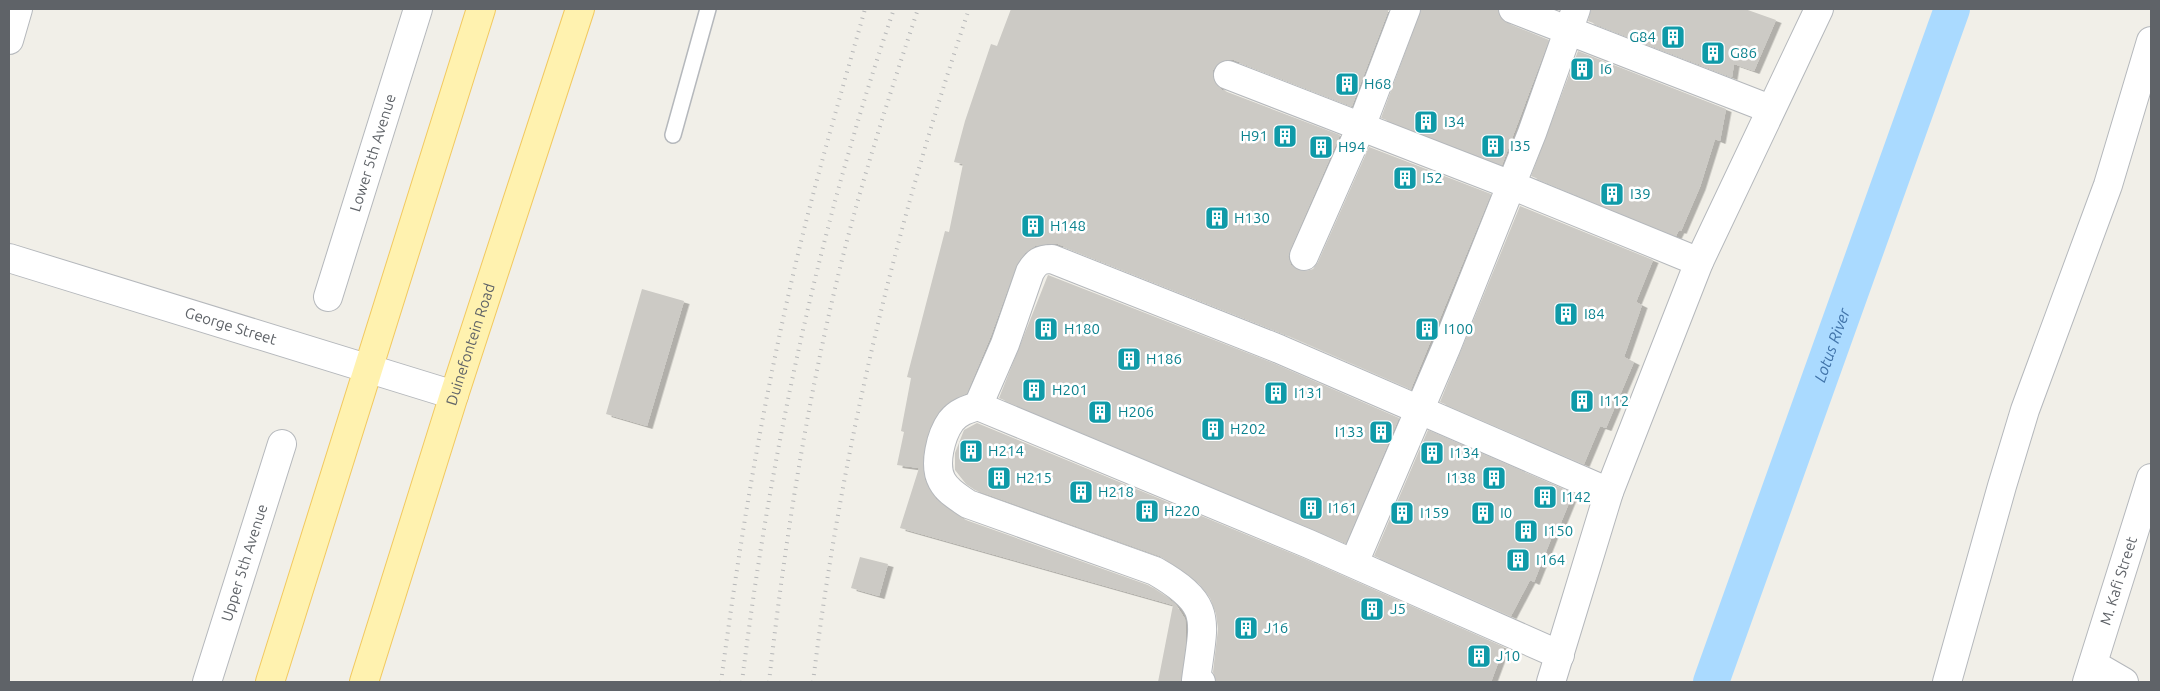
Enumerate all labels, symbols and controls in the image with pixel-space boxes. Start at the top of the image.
building icon: G84 [1660,24,1686,50]
place label: G84 [1629,28,1656,45]
building icon: G86 [1700,40,1726,66]
place label: G86 [1730,44,1757,61]
building icon: I6 [1569,56,1595,82]
place label: I6 [1600,60,1612,77]
building icon: H68 [1334,71,1360,97]
place label: H68 [1364,75,1391,92]
street label: Lower 5th Avenue [346,92,399,214]
building icon: I34 [1413,109,1439,135]
place label: I34 [1444,113,1465,130]
building icon: H91 [1272,123,1298,149]
place label: H91 [1241,127,1268,144]
building icon: I35 [1480,133,1506,159]
building icon: H94 [1308,134,1334,160]
place label: I35 [1510,137,1531,154]
place label: H94 [1338,138,1365,155]
building icon: I52 [1392,165,1418,191]
place label: I52 [1422,169,1443,186]
building icon: I39 [1599,181,1625,207]
place label: I39 [1630,185,1651,202]
building icon: H130 [1204,205,1230,231]
place label: H130 [1234,209,1270,226]
building icon: H148 [1020,213,1046,239]
place label: H148 [1050,217,1086,234]
street label: Duinefontein Road [442,281,498,407]
building icon: I84 [1553,301,1579,327]
street label: George Street [183,304,279,348]
place label: I84 [1584,305,1605,322]
water label: Lotus River [1810,305,1853,384]
building icon: H180 [1033,316,1059,342]
building icon: I100 [1414,316,1440,342]
place label: H180 [1064,320,1100,337]
place label: I100 [1444,320,1473,337]
building icon: H186 [1116,346,1142,372]
place label: H186 [1146,350,1182,367]
building icon: H201 [1021,377,1047,403]
building icon: I131 [1263,380,1289,406]
place label: H201 [1052,381,1088,398]
place label: I131 [1294,384,1323,401]
building icon: I112 [1569,388,1595,414]
place label: I112 [1600,392,1629,409]
building icon: H206 [1087,399,1113,425]
place label: H206 [1118,403,1154,420]
building icon: H202 [1200,416,1226,442]
building icon: I133 [1368,419,1394,445]
place label: H202 [1230,420,1266,437]
place label: I133 [1335,423,1364,440]
building icon: H214 [958,438,984,464]
building icon: I134 [1419,440,1445,466]
place label: H214 [988,442,1024,459]
place label: I134 [1450,444,1479,461]
building icon: H215 [986,465,1012,491]
building icon: I138 [1481,465,1507,491]
place label: H215 [1016,469,1052,486]
place label: I138 [1447,469,1476,486]
building icon: H218 [1068,479,1094,505]
place label: H218 [1098,483,1134,500]
building icon: I142 [1532,484,1558,510]
place label: I142 [1562,488,1591,505]
building icon: I161 [1298,495,1324,521]
building icon: H220 [1134,498,1160,524]
place label: I161 [1328,499,1357,516]
building icon: I159 [1389,500,1415,526]
building icon: I0 [1470,500,1496,526]
street label: Upper 5th Avenue [218,502,271,623]
place label: H220 [1164,502,1200,519]
place label: I159 [1420,504,1449,521]
place label: I0 [1500,504,1512,521]
building icon: I150 [1513,518,1539,544]
place label: I150 [1544,522,1573,539]
street label: M. Kafi Street [2096,534,2140,627]
building icon: I164 [1505,547,1531,573]
place label: I164 [1536,551,1565,568]
building icon: J5 [1359,596,1385,622]
place label: J5 [1390,600,1406,617]
building icon: J16 [1233,615,1259,641]
place label: J16 [1264,619,1288,636]
building icon: J10 [1466,643,1492,669]
place label: J10 [1496,647,1520,664]

